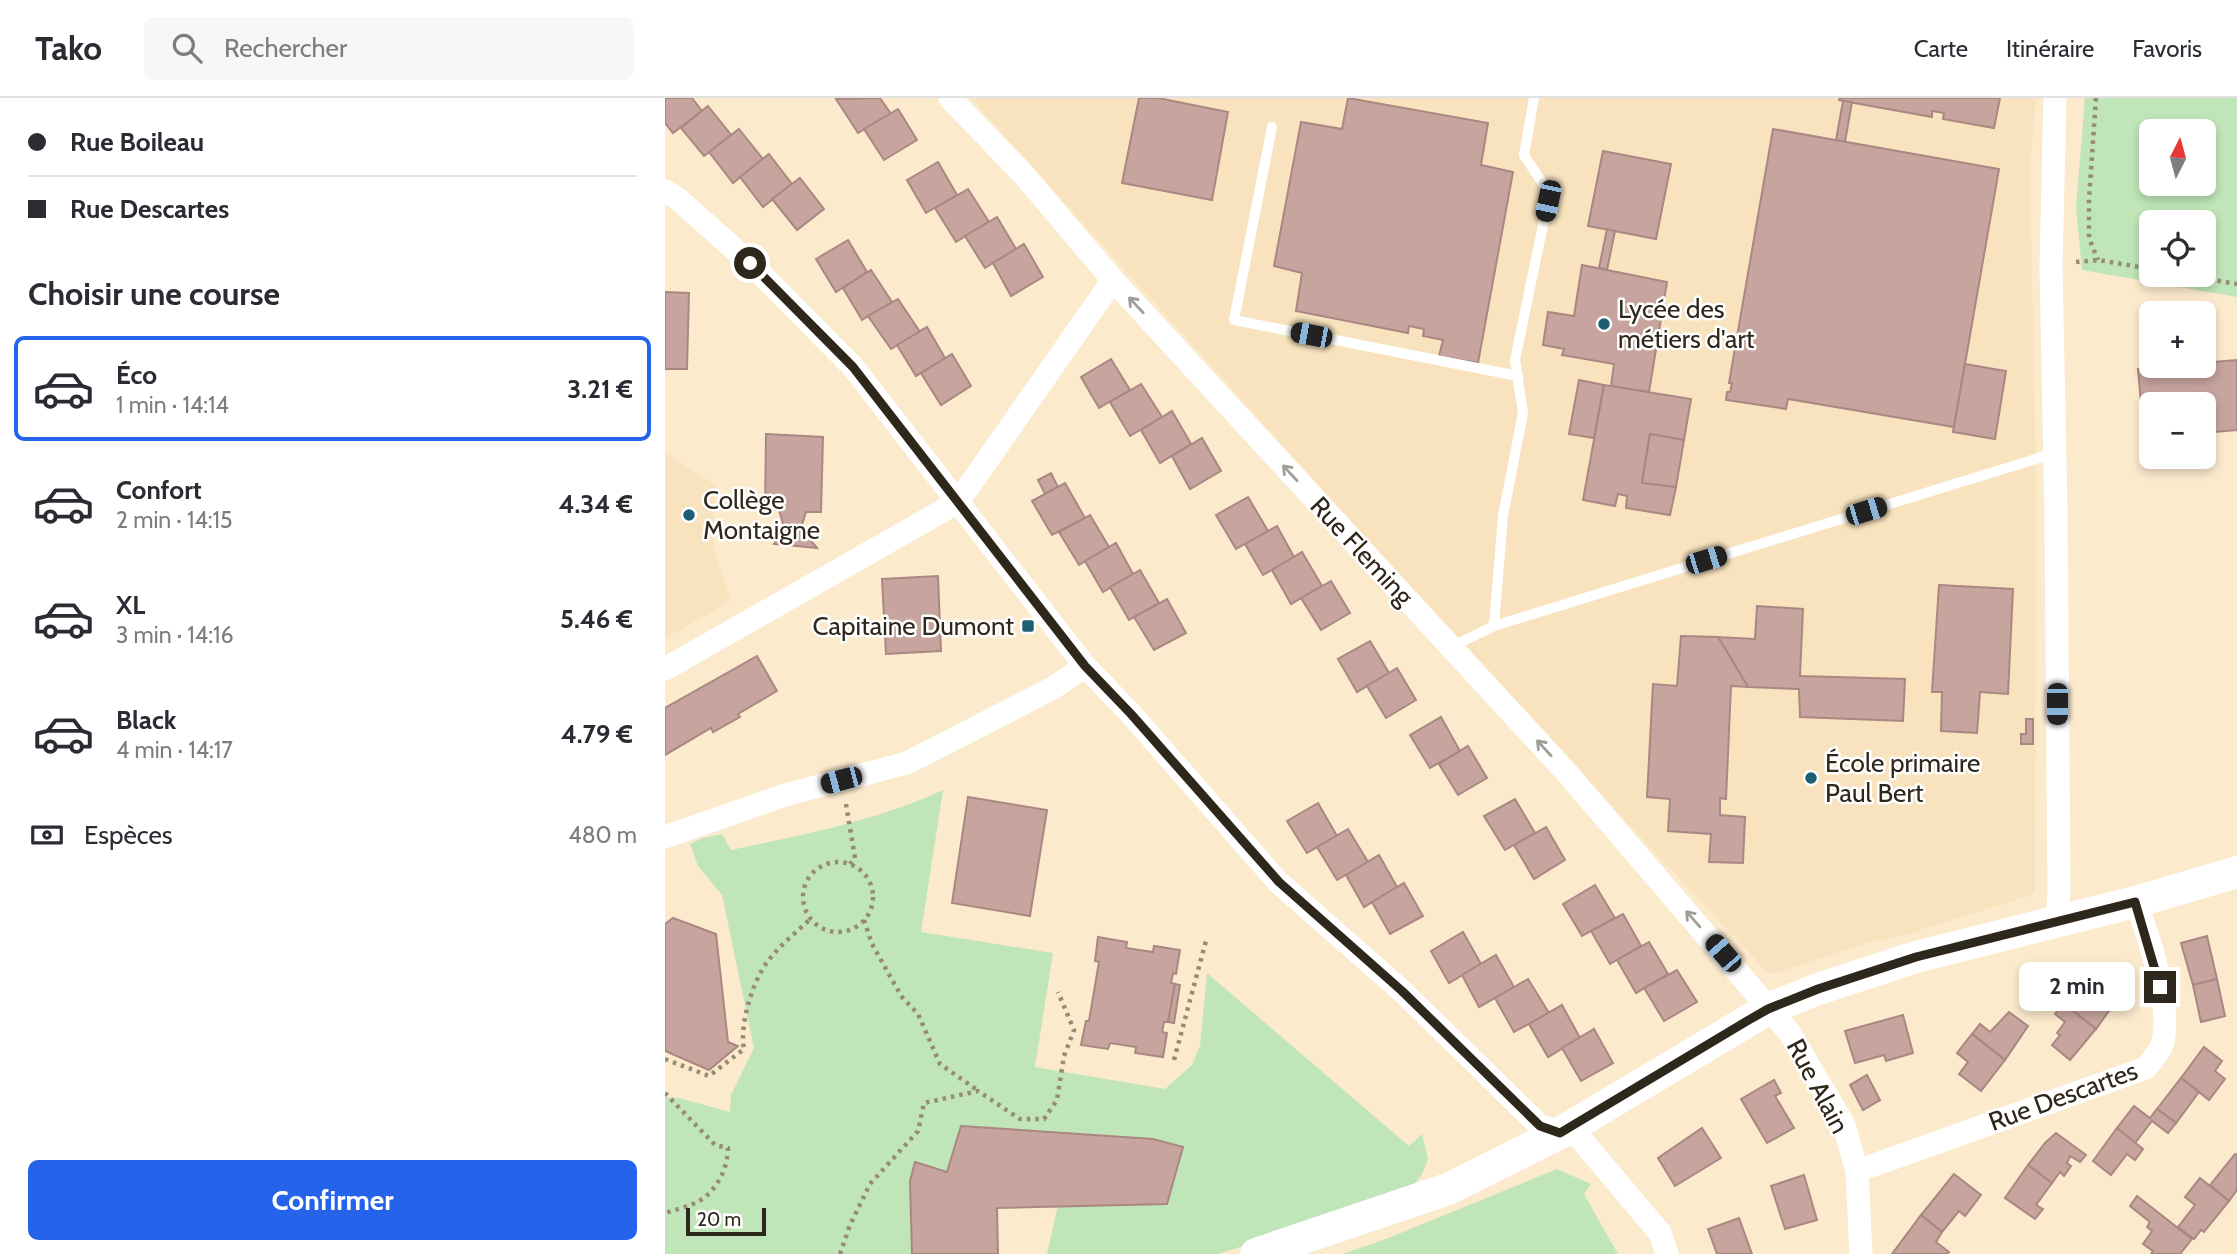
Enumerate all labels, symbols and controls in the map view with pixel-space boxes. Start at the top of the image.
search box [144,17,634,80]
text: Tako [35,28,102,68]
icon: search [168,29,206,67]
text: Rechercher [224,32,347,64]
text: Carte [1914,34,1968,63]
text: Itinéraire [2006,34,2094,63]
text: Favoris [2132,34,2202,63]
north arrow [2139,119,2215,196]
map controls [2139,119,2216,469]
text: Rue Boileau [70,126,204,158]
car [1534,178,1563,224]
text: Rue Descartes [70,193,229,225]
button: locate [2139,210,2216,287]
route start [734,247,766,279]
text: Choisir une course [28,274,280,313]
place label: Lycée des métiers d'art [1618,293,1755,355]
one-way arrow [1127,297,1144,314]
button: + [2139,301,2216,378]
marker: Lycée des métiers d'art [1596,316,1612,332]
car [1289,321,1334,349]
icon: car [32,357,95,420]
text: Éco [116,359,157,391]
text: 3.21 € [567,373,633,405]
text: 1 min · 14:14 [116,391,229,419]
button: − [2139,392,2216,469]
one-way arrow [1282,464,1298,482]
icon: car [32,472,95,535]
text: Confort [116,474,202,506]
place label: Collège Montaigne [703,484,820,546]
text: 4.34 € [558,488,633,520]
street label: Rue Fleming [1304,490,1421,613]
car [1843,495,1890,527]
text: 2 min · 14:15 [116,506,232,534]
marker: Collège Montaigne [681,507,697,523]
car [1683,544,1730,576]
icon: car [32,587,95,650]
text: XL [116,589,145,621]
text: 5.46 € [560,603,633,635]
place label: Capitaine Dumont [812,610,1014,642]
marker: Capitaine Dumont [1020,618,1036,634]
text: 3 min · 14:16 [116,621,233,649]
car [2047,683,2068,725]
icon: car [32,702,95,765]
text: Black [116,704,176,736]
text: 4.79 € [561,718,633,750]
text: 4 min · 14:17 [116,736,233,764]
one-way arrow [1535,740,1552,757]
place label: École primaire Paul Bert [1825,747,1980,809]
car [818,764,865,796]
marker: École primaire Paul Bert [1803,770,1819,786]
icon: cash [28,816,66,854]
text: Espèces [84,819,173,851]
text: 480 m [568,821,637,849]
one-way arrow [1685,911,1701,929]
car [1702,930,1745,976]
callout: 2 min [2020,962,2135,1012]
route end [2144,971,2176,1003]
text: 2 min [2049,972,2105,1000]
street label: Rue Alain [1780,1033,1856,1139]
street label: Rue Descartes [1984,1054,2142,1138]
button: Confirmer [28,1160,637,1240]
scale bar [686,1205,767,1237]
text: 20 m [697,1208,741,1231]

